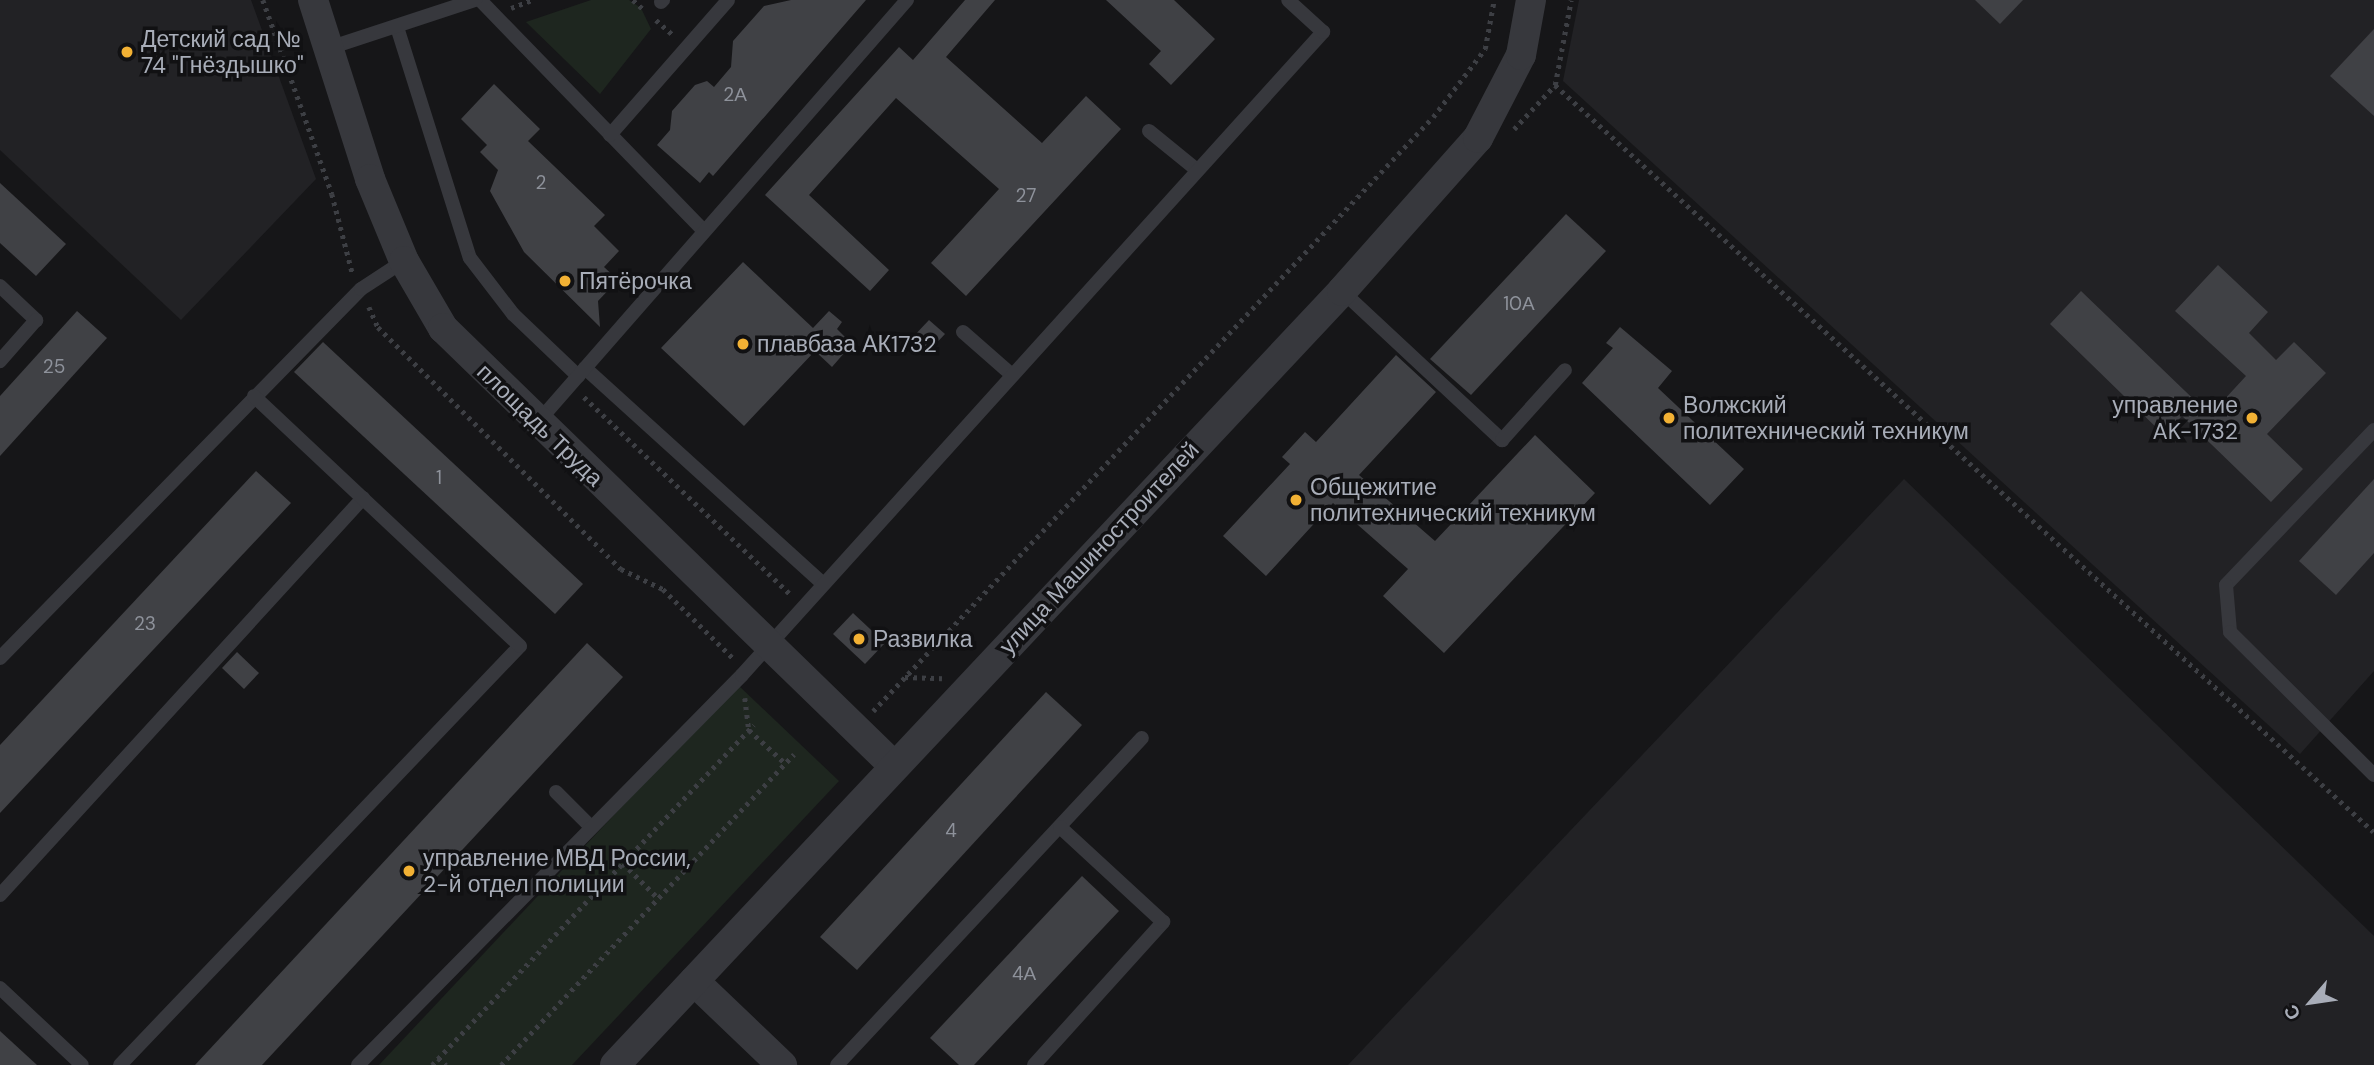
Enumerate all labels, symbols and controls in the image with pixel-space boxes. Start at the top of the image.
place label: Детский сад № 74 "Гнёздышко" [141,25,304,79]
marker: Детский сад № 74 "Гнёздышко" [119,44,135,60]
house number: 2А [723,84,747,106]
house number: 2 [536,172,546,194]
house number: 27 [1016,185,1036,207]
place label: Пятёрочка [579,267,692,295]
marker: Пятёрочка [557,273,573,289]
house number: 10А [1503,293,1535,315]
place label: плавбаза АК1732 [757,330,937,358]
marker: плавбаза АК1732 [735,336,751,352]
house number: 25 [43,356,65,378]
street label: площадь Труда [471,358,609,492]
place label: Волжский политехнический техникум [1683,391,1969,445]
place label: управление AK-1732 [2112,391,2238,445]
marker: Волжский политехнический техникум [1661,410,1677,426]
marker: управление AK-1732 [2244,410,2260,426]
street label: улица Машиностроителей [993,436,1205,660]
house number: 1 [436,467,442,489]
place label: Общежитие политехнический техникум [1310,473,1596,527]
marker: Общежитие политехнический техникум [1288,492,1304,508]
house number: 23 [134,613,156,635]
place label: Развилка [873,625,973,653]
marker: Развилка [851,631,867,647]
house number: 4 [945,820,957,842]
place label: управление МВД России, 2-й отдел полиции [423,844,691,898]
marker: управление МВД России, 2-й отдел полиции [401,863,417,879]
house number: 4А [1012,963,1036,985]
north arrow [2276,967,2346,1037]
text: С [2278,1000,2306,1024]

